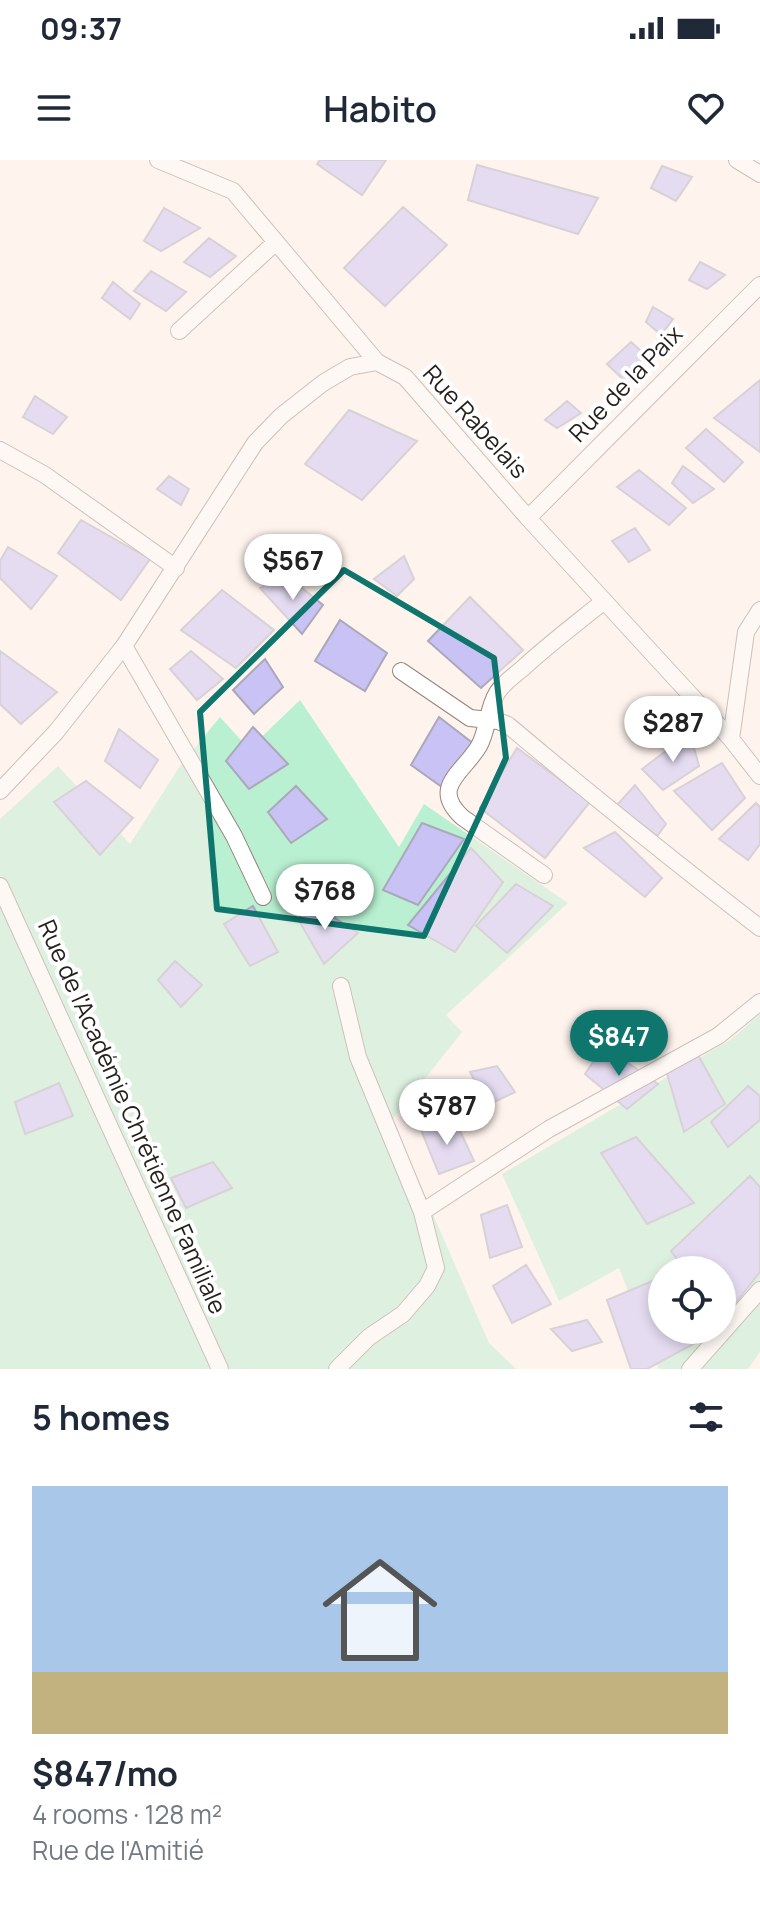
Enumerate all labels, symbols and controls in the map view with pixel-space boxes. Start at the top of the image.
text: 09:37 [40,8,122,49]
text: Habito [323,84,437,133]
icon: menu [32,86,76,130]
icon: heart [684,86,728,130]
street label: Rue de la Paix [561,317,689,449]
street label: Rue Rabelais [416,357,536,485]
pin: $567 [246,534,340,602]
text: $567 [262,542,324,578]
pin: $287 [626,696,720,764]
text: $287 [642,704,704,740]
pin: $768 [278,864,372,932]
text: $768 [294,872,356,908]
street label: Rue de l'Académie Chrétienne Familiale [31,914,236,1319]
pin: $847 [572,1010,666,1078]
text: $847 [588,1018,650,1054]
pin: $787 [400,1079,494,1147]
text: $787 [417,1087,477,1123]
map controls [648,1256,736,1344]
button: locate [648,1256,736,1344]
text: 5 homes [32,1394,170,1440]
icon: filters [684,1395,728,1439]
icon: home [308,1538,452,1682]
text: $847/mo [32,1750,178,1796]
text: 4 rooms · 128 m² [32,1796,222,1832]
text: Rue de l'Amitié [32,1832,204,1868]

